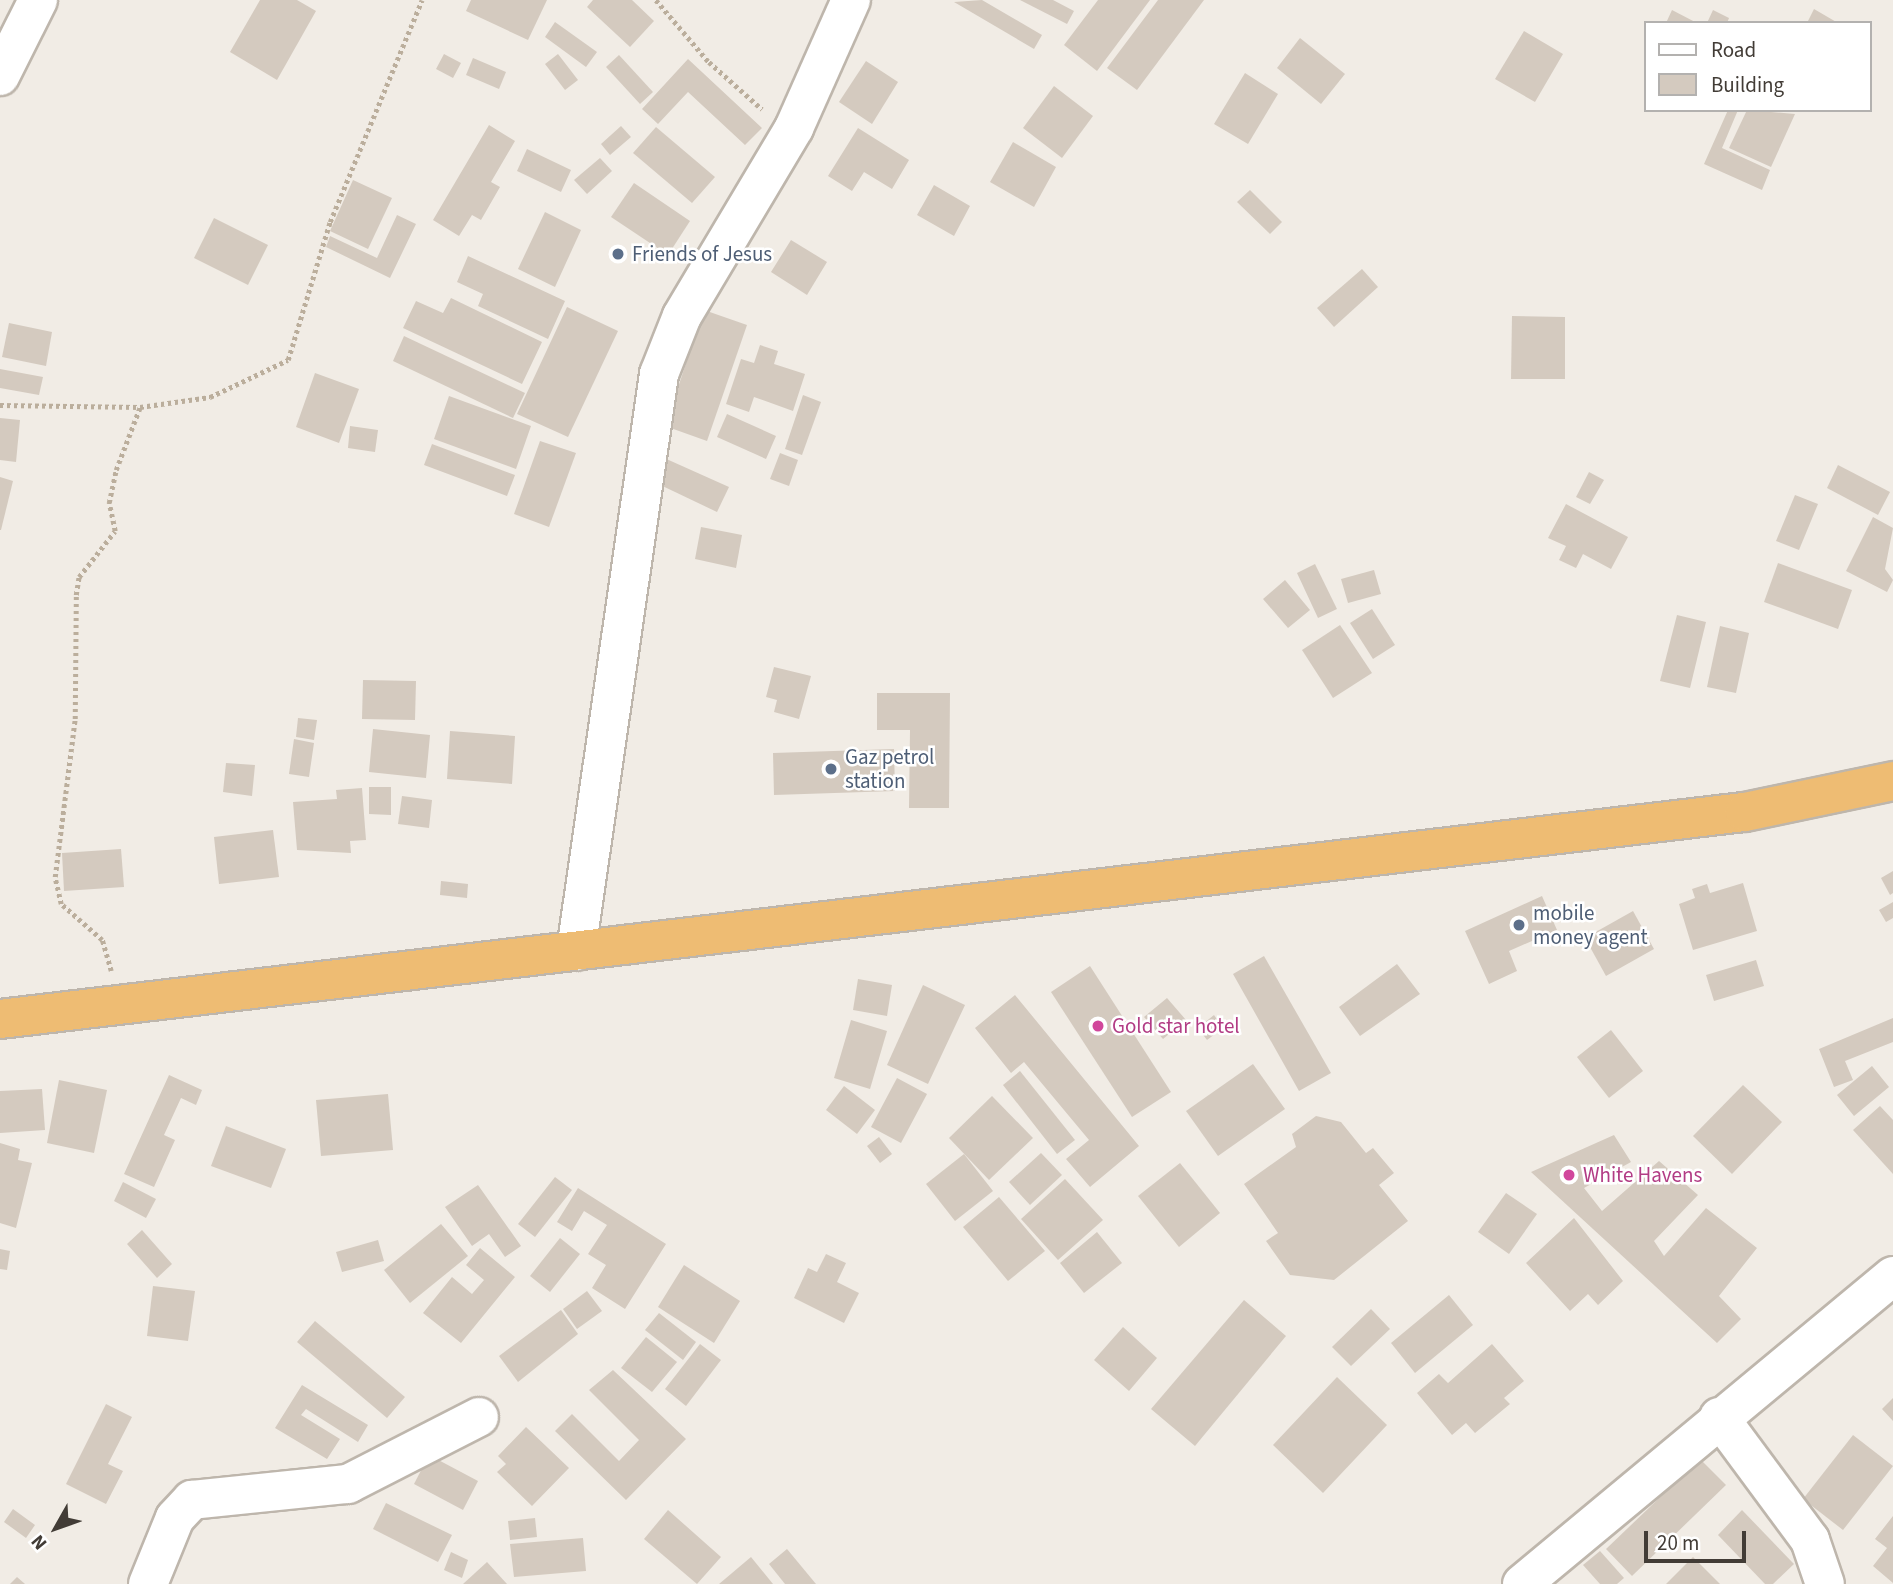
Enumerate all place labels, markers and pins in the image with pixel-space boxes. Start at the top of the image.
place label: Friends of Jesus [632,241,772,267]
marker: Friends of Jesus [610,246,626,262]
place label: Gaz petrol station [845,744,934,794]
marker: Gaz petrol station [823,761,839,777]
place label: mobile money agent [1533,900,1648,950]
marker: mobile money agent [1511,917,1527,933]
place label: Gold star hotel [1112,1013,1240,1039]
marker: Gold star hotel [1090,1018,1106,1034]
place label: White Havens [1583,1162,1702,1188]
marker: White Havens [1561,1167,1577,1183]

